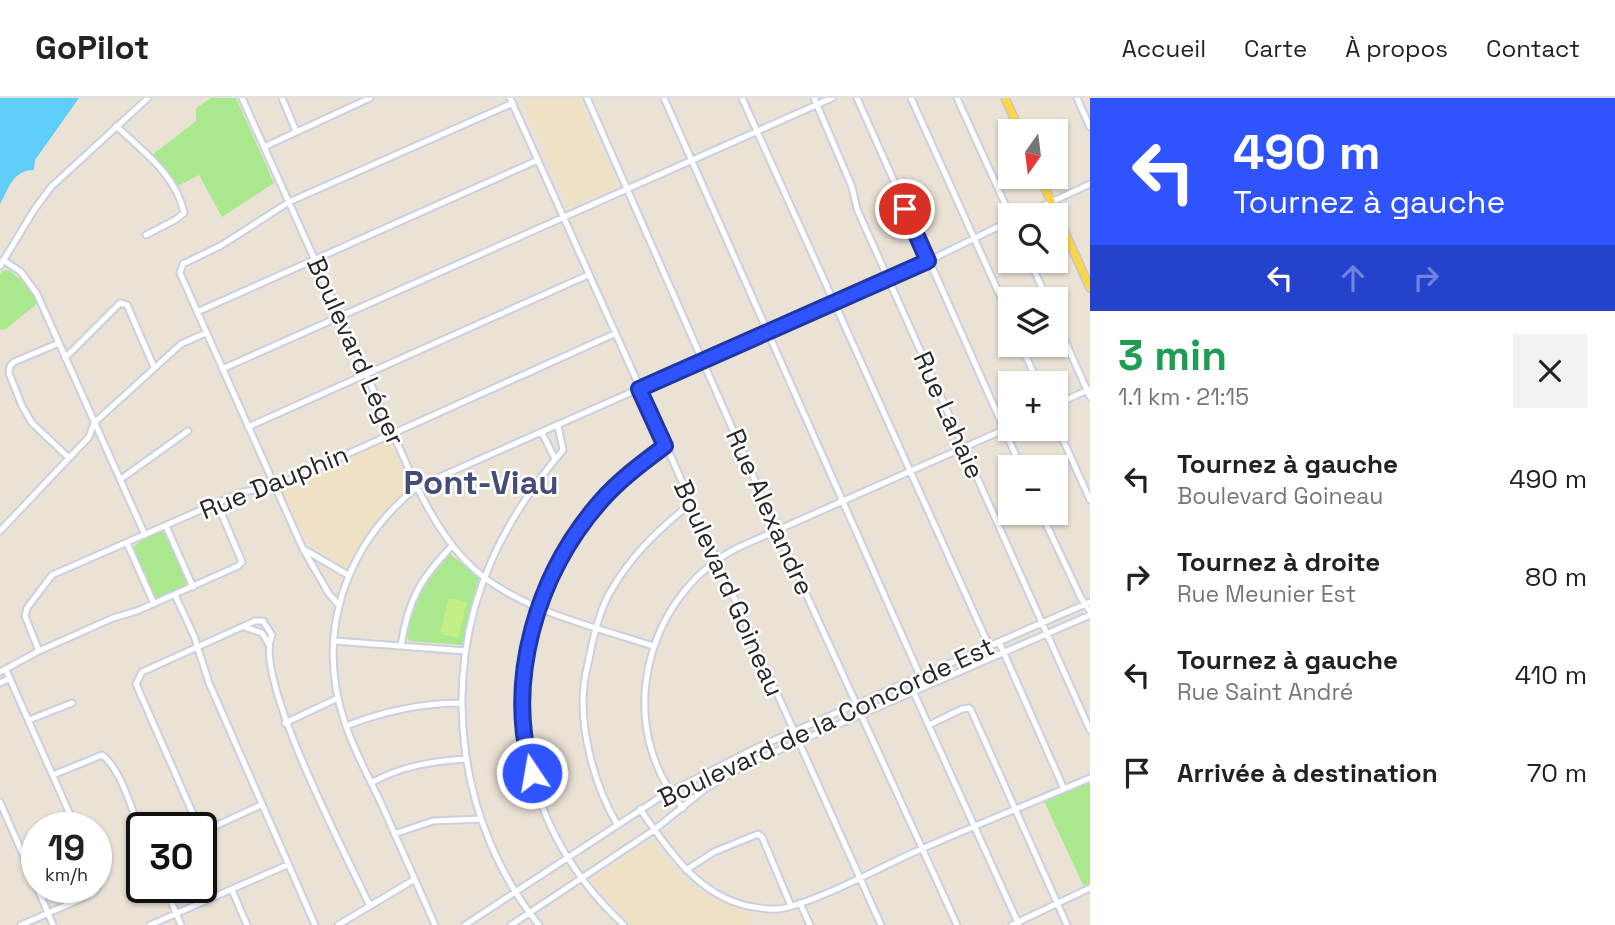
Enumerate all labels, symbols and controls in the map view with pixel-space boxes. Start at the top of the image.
text: GoPilot [35,27,149,69]
text: Accueil [1122,33,1206,64]
text: Carte [1244,33,1307,64]
text: À propos [1345,33,1448,64]
text: Contact [1486,33,1580,64]
north arrow [998,119,1068,189]
map controls [998,119,1068,525]
text: 490 m [1233,121,1381,183]
icon: left [1118,126,1209,217]
pin [875,179,935,239]
text: Tournez à gauche [1233,182,1505,222]
icon: arrive [886,190,924,228]
button: search [998,203,1068,273]
street label: Boulevard Léger [299,251,413,451]
icon: left [1261,259,1299,297]
icon: ahead [1334,259,1372,297]
icon: right [1407,259,1445,297]
button: layers [998,287,1068,357]
text: 3 min [1118,329,1227,382]
button: close [1513,334,1587,408]
street label: Rue Lahaie [906,346,992,484]
button: + [998,371,1068,441]
text: 1.1 km · 21:15 [1118,382,1249,412]
street label: Rue Alexandre [718,423,822,601]
street label: Rue Dauphin [195,437,353,527]
text: Tournez à gauche [1177,447,1398,481]
button: − [998,455,1068,525]
icon: left [1118,460,1156,498]
district label: Pont-Viau [403,462,559,504]
text: 490 m [1509,462,1587,496]
street label: Boulevard Goineau [666,475,792,701]
text: Boulevard Goineau [1177,481,1383,511]
text: Tournez à droite [1177,545,1380,579]
icon: right [1118,558,1156,596]
text: 80 m [1525,560,1587,594]
text: Rue Meunier Est [1177,579,1356,609]
street label: Boulevard de la Concorde Est [653,629,999,815]
text: Tournez à gauche [1177,643,1398,677]
icon: left [1118,656,1156,694]
text: 410 m [1515,658,1587,692]
text: Rue Saint André [1177,677,1353,707]
position arrow [495,736,569,810]
icon: arrive [1118,754,1156,792]
text: Arrivée à destination [1177,756,1438,790]
text: 70 m [1527,756,1587,790]
speed limit sign: 30 [126,812,217,903]
text: 19 [48,826,85,870]
text: km/h [45,863,88,886]

